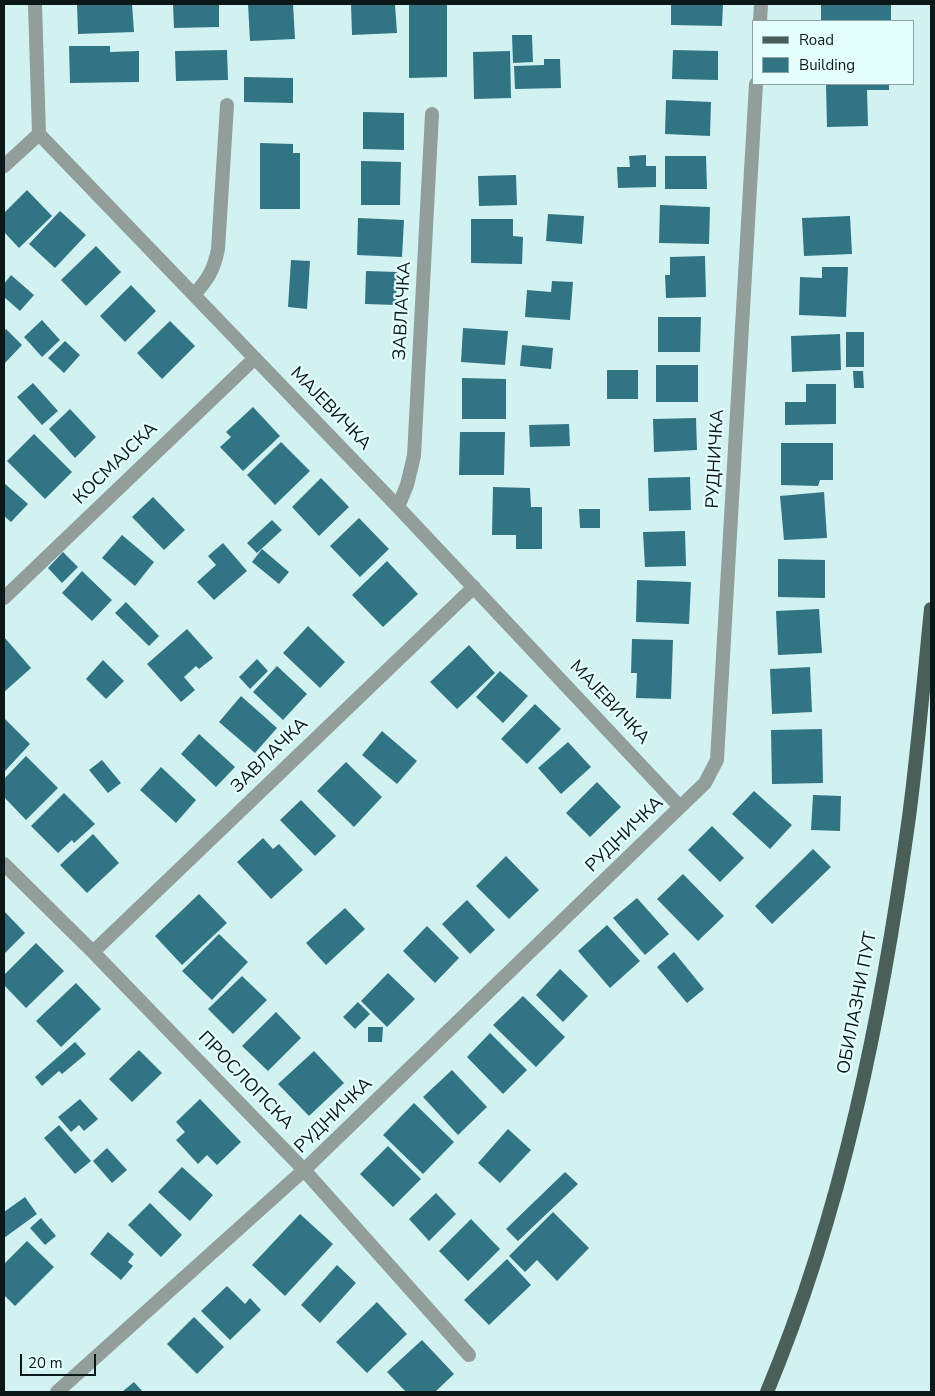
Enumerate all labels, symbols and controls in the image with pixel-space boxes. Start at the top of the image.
legend [752,20,915,85]
text: Road [799,30,834,50]
text: Building [799,55,855,75]
street label: ЗАВЛАЧКА [390,261,416,361]
street label: МАЈЕВИЧКА [285,363,375,455]
street label: РУДНИЧКА [703,409,729,509]
street label: КОСМАЈСКА [69,419,163,509]
street label: МАЈЕВИЧКА [565,656,653,750]
street label: ЗАВЛАЧКА [227,714,313,798]
street label: РУДНИЧКА [582,793,668,877]
street label: ОБИЛАЗНИ ПУТ [834,930,882,1076]
street label: ПРОСЛОПСКА [193,1027,297,1135]
street label: РУДНИЧКА [291,1074,377,1158]
scale bar [22,1344,99,1376]
text: 20 m [28,1353,63,1373]

